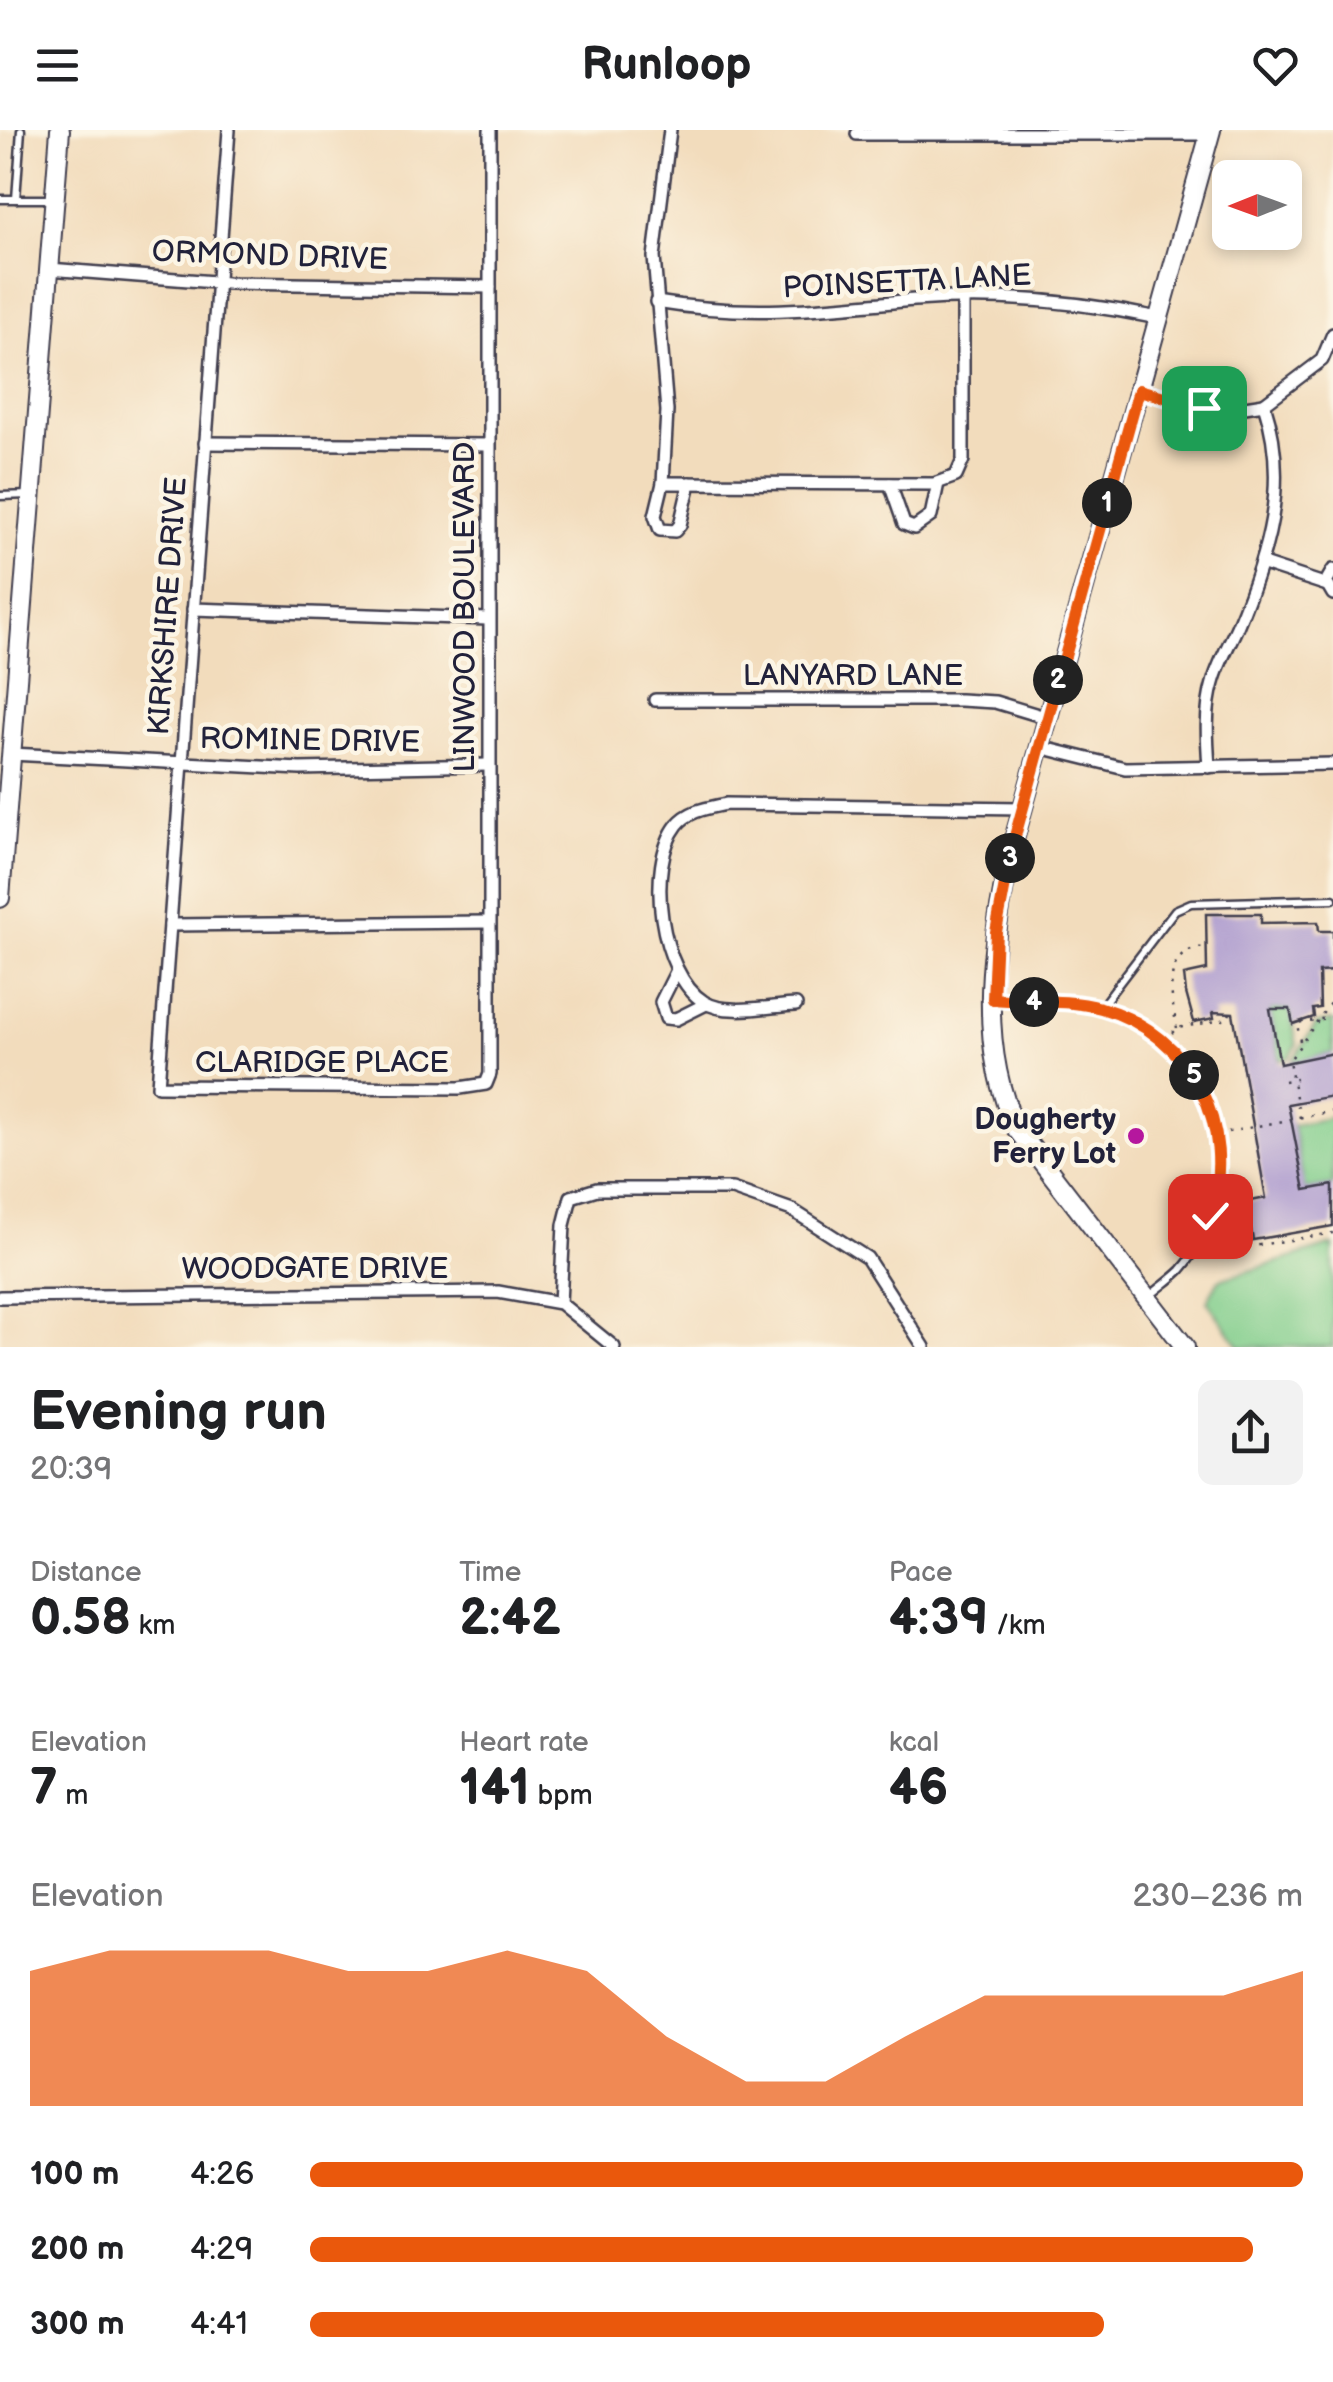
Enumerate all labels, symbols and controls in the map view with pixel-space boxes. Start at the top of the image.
icon: menu [30,38,85,93]
text: Runloop [582,38,751,93]
icon: heart [1248,38,1303,93]
north arrow [1212,160,1302,250]
map controls [1212,160,1302,250]
street label: ORMOND DRIVE [151,234,389,278]
street label: POINSETTA LANE [782,258,1032,306]
pin [1162,366,1247,451]
icon: arrive [1177,381,1232,436]
street label: LINWOOD BOULEVARD [447,442,483,772]
street label: KIRKSHIRE DRIVE [141,476,195,736]
pin: 1 [1082,478,1132,528]
text: 1 [1101,486,1113,519]
pin: 2 [1033,655,1083,705]
street label: LANYARD LANE [743,658,963,694]
text: 2 [1050,663,1066,696]
street label: ROMINE DRIVE [199,721,421,761]
pin: 3 [985,833,1035,883]
text: 3 [1002,841,1018,874]
pin: 4 [1009,977,1059,1027]
text: 4 [1026,985,1042,1018]
street label: CLARIDGE PLACE [195,1045,449,1081]
pin: 5 [1169,1050,1219,1100]
text: 5 [1186,1058,1202,1091]
place label: Dougherty Ferry Lot [974,1102,1116,1172]
marker: Dougherty Ferry Lot [1125,1125,1147,1147]
pin [1168,1174,1253,1259]
icon: check [1183,1189,1238,1244]
street label: WOODGATE DRIVE [181,1251,449,1287]
text: Evening run [30,1379,327,1446]
button: share [1198,1380,1303,1485]
text: 20:39 [30,1450,112,1489]
text: Distance [30,1556,142,1589]
text: Time [459,1556,521,1589]
text: Pace [889,1556,953,1589]
text: 0.58 [30,1589,131,1649]
text: 2:42 [459,1589,561,1649]
text: 4:39 [889,1589,989,1649]
text: km [131,1609,176,1642]
text: /km [989,1609,1046,1642]
text: Elevation [30,1726,147,1759]
text: Heart rate [459,1726,589,1759]
text: kcal [889,1726,939,1759]
text: 7 [30,1759,58,1819]
text: 141 [459,1759,530,1819]
text: 46 [889,1759,948,1819]
text: m [58,1779,88,1812]
text: bpm [530,1779,593,1812]
text: Elevation [30,1877,163,1916]
text: 230–236 m [1133,1877,1303,1916]
text: 100 m [30,2155,119,2194]
text: 4:26 [190,2155,254,2194]
text: 200 m [30,2230,124,2269]
text: 4:29 [190,2230,253,2269]
text: 300 m [30,2305,125,2344]
text: 4:41 [190,2305,248,2344]

